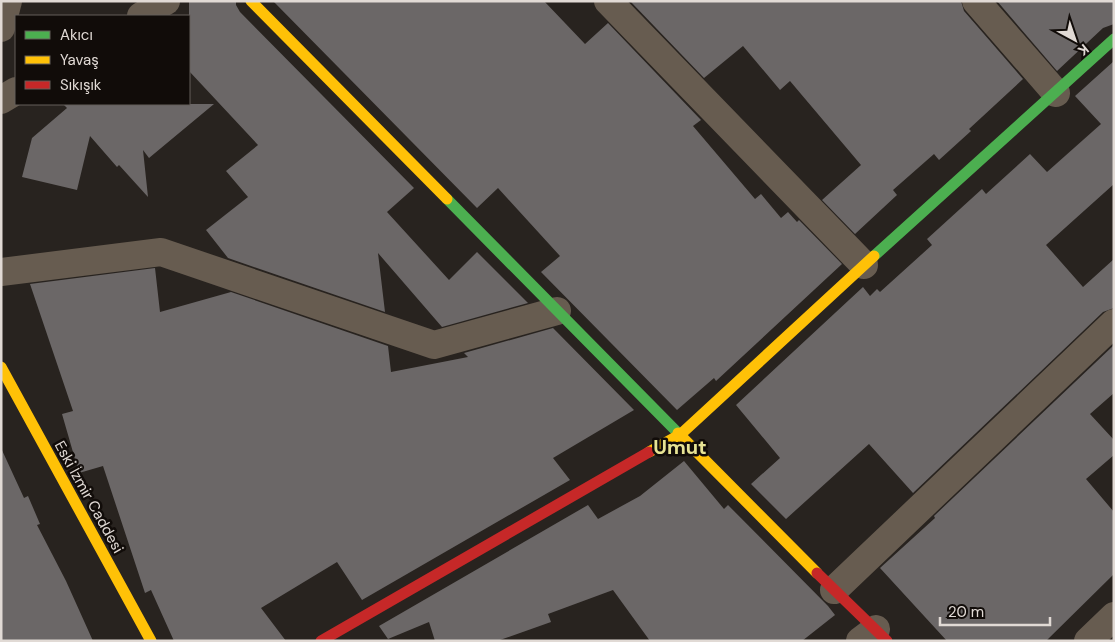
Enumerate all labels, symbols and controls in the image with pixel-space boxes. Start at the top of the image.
legend [15,15,190,105]
north arrow [1050,15,1100,65]
text: Akıcı [60,25,93,45]
text: K [1074,40,1093,60]
text: Yavaş [60,50,99,70]
text: Sıkışık [60,75,102,95]
district label: Umut [653,434,707,460]
street label: Eski İzmir Caddesi [50,437,128,557]
scale bar [940,594,1050,626]
text: 20 m [948,602,984,622]

